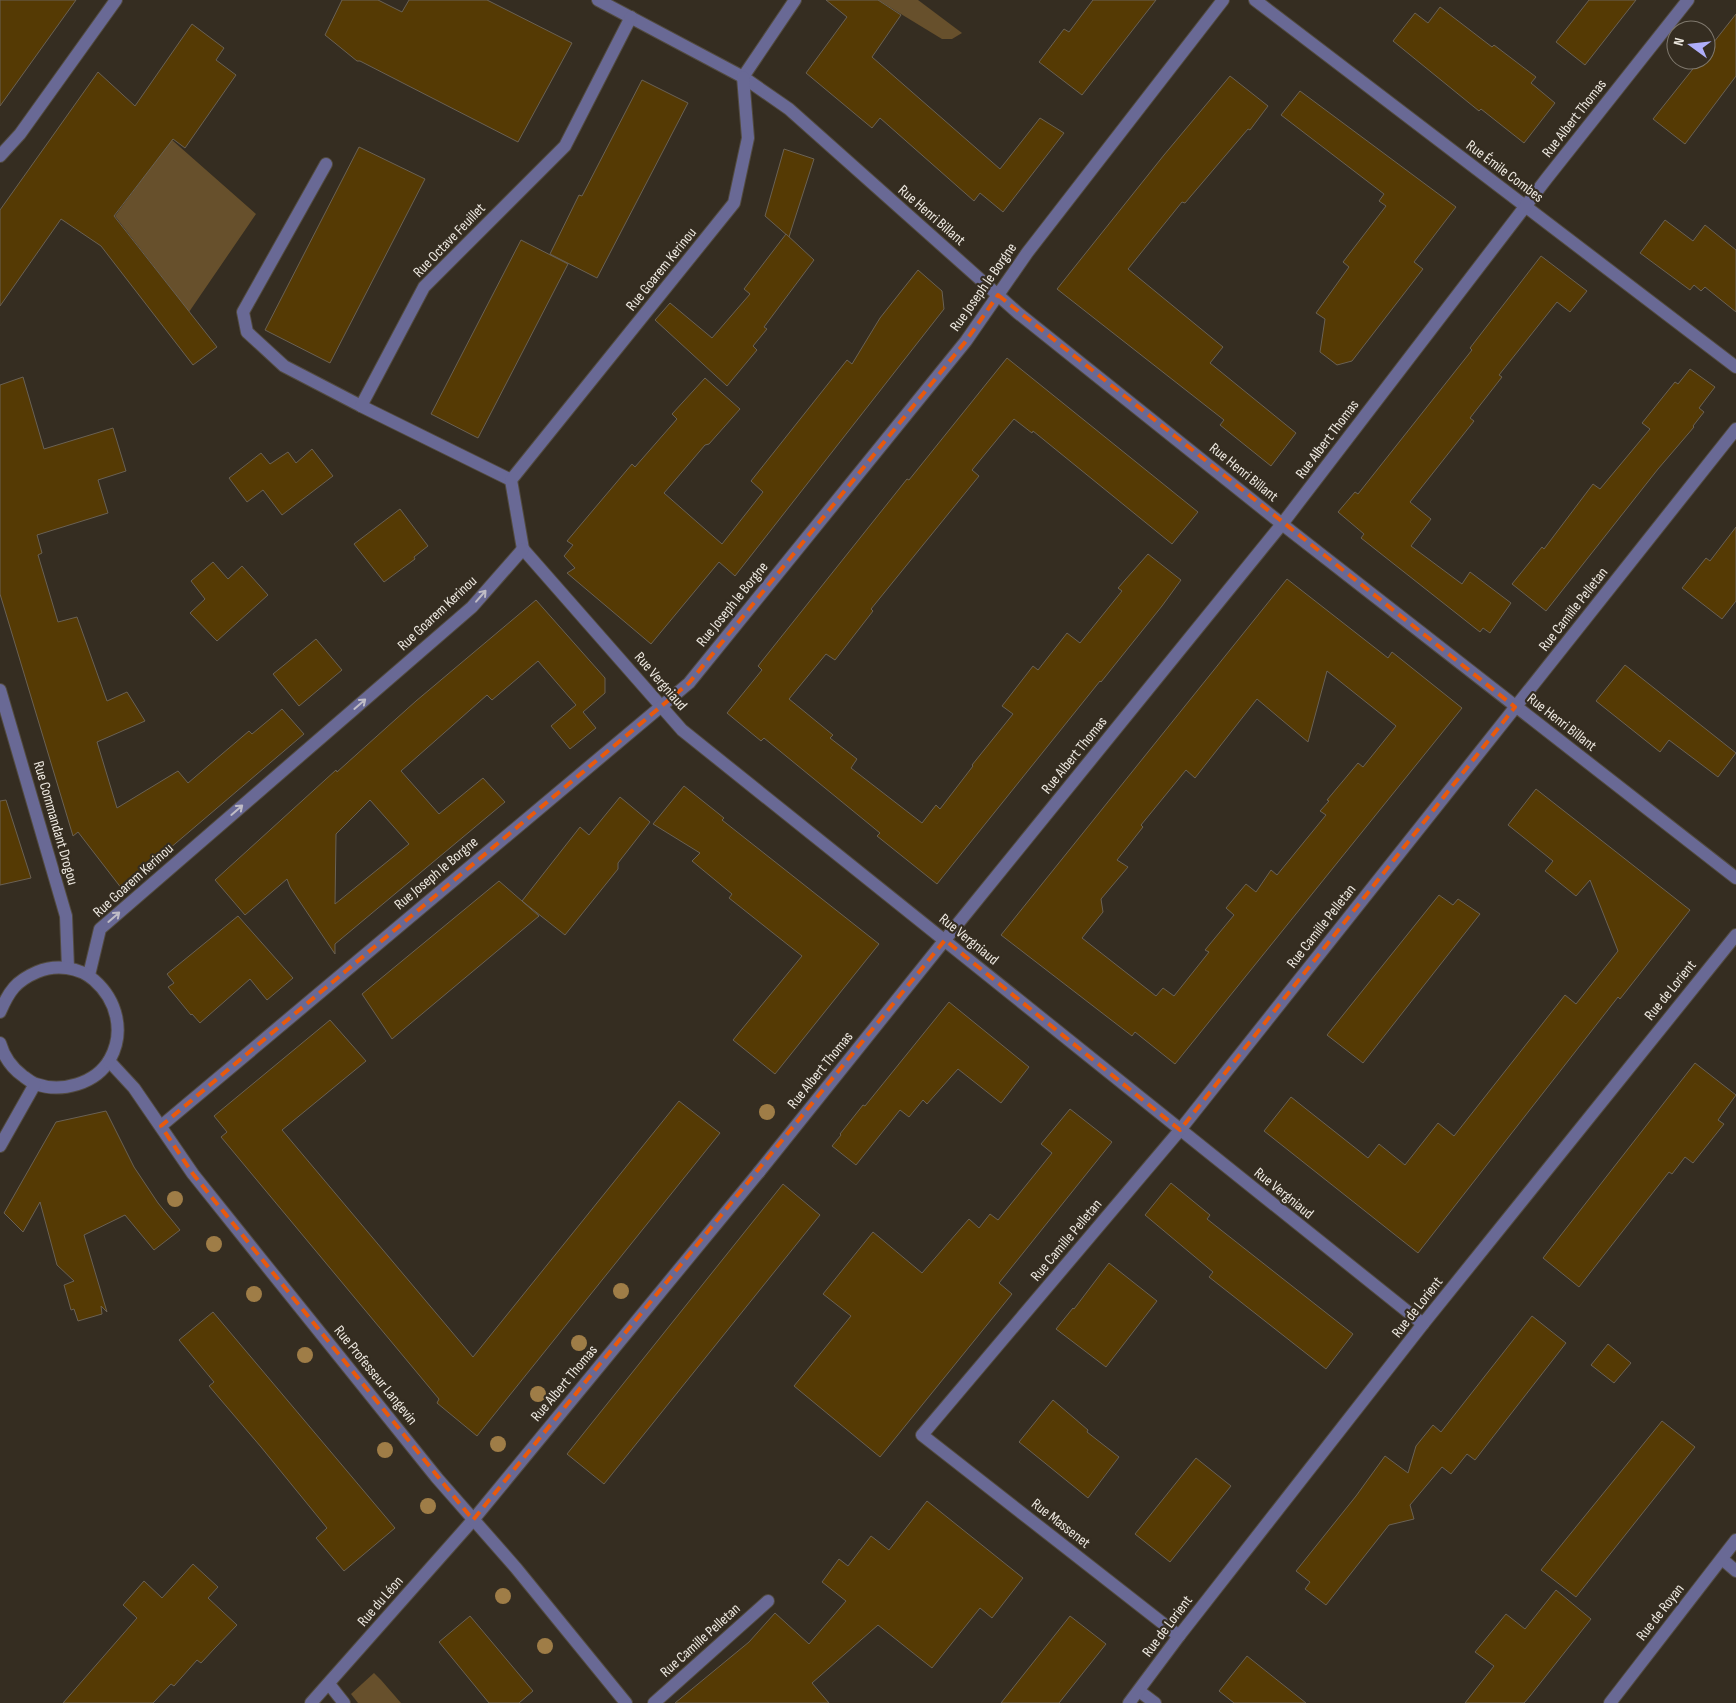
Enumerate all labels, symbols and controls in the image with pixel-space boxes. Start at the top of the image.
north arrow [1666,20,1716,70]
text: N [1670,36,1688,48]
street label: Rue Albert Thomas [1538,75,1611,161]
street label: Rue Émile Combes [1462,136,1547,207]
street label: Rue Henri Billant [894,181,970,250]
street label: Rue Octave Feuillet [409,199,490,281]
street label: Rue Goarem Kerinou [622,224,701,315]
street label: Rue Joseph le Borgne [946,239,1021,335]
street label: Rue Albert Thomas [1291,396,1363,483]
street label: Rue Henri Billant [1205,439,1282,506]
street label: Rue Joseph le Borgne [692,558,772,651]
street label: Rue Camille Pelletan [1535,563,1612,655]
street label: Rue Goarem Kerinou [394,572,481,655]
one-way arrow [475,590,486,603]
street label: Rue Vergniaud [630,648,691,714]
street label: Rue Henri Billant [1523,689,1601,756]
one-way arrow [353,698,366,710]
street label: Rue Albert Thomas [1037,713,1111,798]
street label: Rue Commandant Drogou [29,759,82,887]
one-way arrow [230,805,243,816]
street label: Rue Joseph le Borgne [390,833,482,914]
street label: Rue Goarem Kerinou [89,839,178,921]
street label: Rue Camille Pelletan [1283,880,1360,972]
street label: Rue Vergniaud [935,910,1002,969]
one-way arrow [108,911,121,922]
street label: Rue de Lorient [1640,956,1701,1024]
street label: Rue Albert Thomas [783,1028,857,1113]
street label: Rue Vergniaud [1250,1164,1317,1223]
street label: Rue Camille Pelletan [1026,1195,1106,1285]
street label: Rue de Lorient [1388,1273,1447,1342]
street label: Rue Professeur Langevin [330,1322,422,1429]
street label: Rue Albert Thomas [527,1341,602,1425]
street label: Rue Massenet [1027,1494,1094,1553]
street label: Rue du Léon [353,1572,407,1630]
street label: Rue de Royan [1632,1580,1688,1645]
street label: Rue de Lorient [1138,1591,1197,1661]
street label: Rue Camille Pelletan [656,1599,744,1681]

